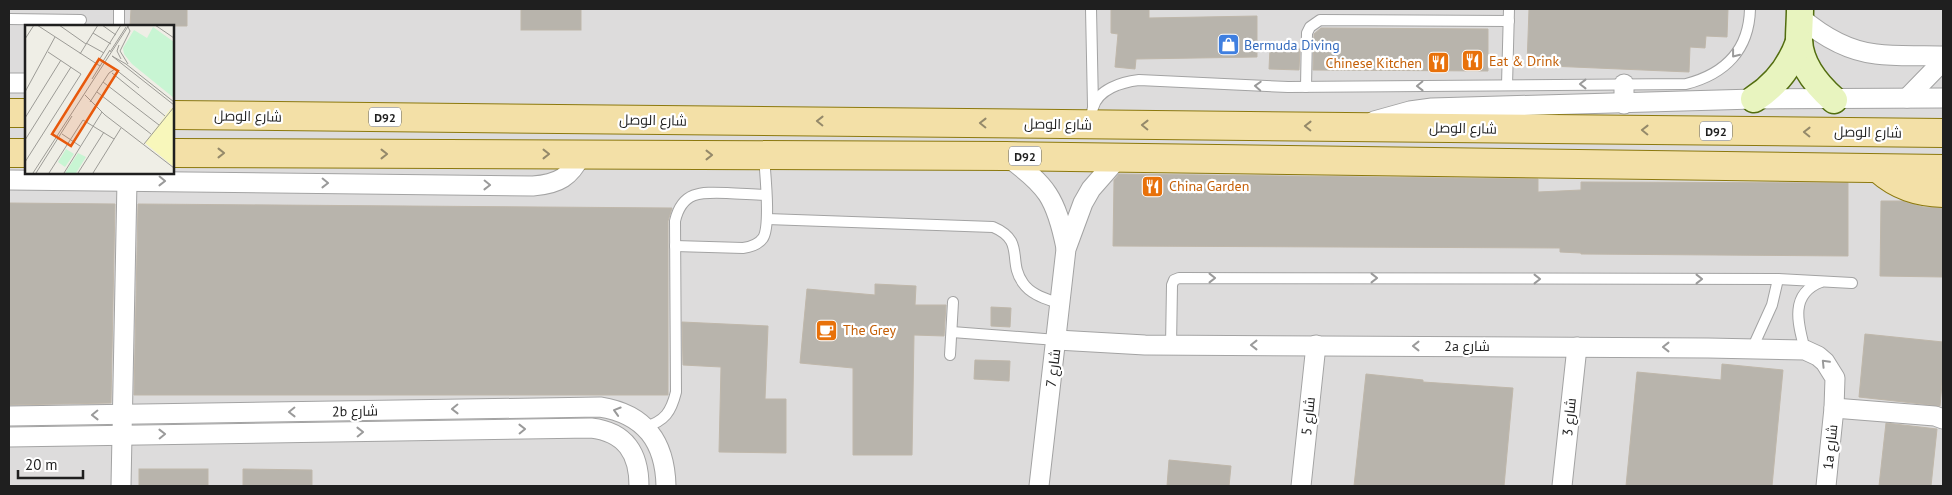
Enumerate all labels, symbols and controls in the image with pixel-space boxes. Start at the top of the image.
inset map [25,25,174,174]
shop icon: Bermuda Diving [1216,33,1240,57]
place label: Bermuda Diving [1244,36,1340,54]
one-way arrow [1733,48,1741,57]
restaurant icon: Eat & Drink [1461,49,1485,73]
restaurant icon: Chinese Kitchen [1426,51,1450,75]
place label: Eat & Drink [1489,52,1559,70]
place label: Chinese Kitchen [1325,54,1422,72]
one-way arrow [1579,79,1586,89]
one-way arrow [1254,81,1262,91]
one-way arrow [1416,81,1424,91]
street label: شارع الوصل [214,106,282,126]
road number: D92 [369,108,401,126]
street label: شارع الوصل [619,110,687,130]
street label: شارع الوصل [1024,114,1092,134]
one-way arrow [816,116,824,127]
one-way arrow [979,118,986,128]
street label: شارع الوصل [1429,118,1497,138]
one-way arrow [1141,120,1149,130]
one-way arrow [1304,121,1312,132]
road number: D92 [1700,122,1732,140]
street label: شارع الوصل [1834,122,1902,142]
one-way arrow [1640,125,1648,135]
one-way arrow [1803,126,1811,137]
road number: D92 [1009,146,1041,166]
one-way arrow [218,148,225,158]
one-way arrow [380,149,388,159]
one-way arrow [542,149,550,159]
one-way arrow [705,150,713,160]
restaurant icon: China Garden [1141,174,1165,198]
one-way arrow [159,176,167,186]
place label: China Garden [1169,177,1249,195]
one-way arrow [322,178,329,188]
one-way arrow [484,180,492,190]
one-way arrow [1208,273,1216,283]
one-way arrow [1371,273,1379,283]
one-way arrow [1533,273,1541,284]
one-way arrow [1696,274,1704,284]
cafe icon: The Grey [815,318,839,342]
place label: The Grey [843,321,896,339]
street label: 2a شارع [1444,337,1490,355]
one-way arrow [1250,340,1258,350]
one-way arrow [1412,341,1420,351]
one-way arrow [1662,342,1670,353]
street label: شارع 7 [1042,348,1064,388]
one-way arrow [1821,360,1830,369]
street label: شارع 5 [1297,396,1319,436]
street label: شارع 3 [1558,397,1580,437]
street label: 2b شارع [332,402,378,420]
one-way arrow [450,404,458,414]
one-way arrow [613,406,621,416]
one-way arrow [288,407,296,417]
one-way arrow [90,410,98,420]
street label: 1a شارع [1819,423,1841,471]
one-way arrow [519,424,527,434]
one-way arrow [356,426,364,437]
one-way arrow [159,429,167,440]
scale bar [18,448,82,480]
text: 20 m [25,455,58,474]

